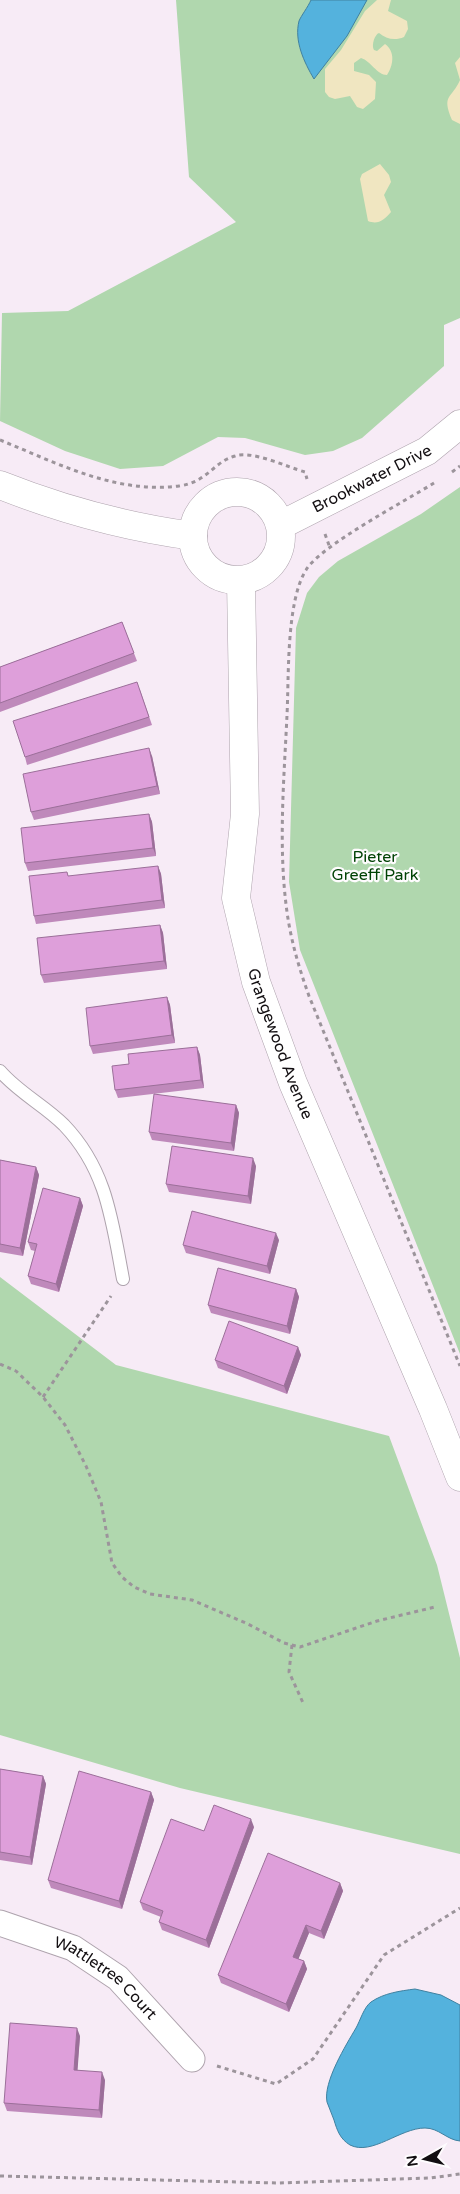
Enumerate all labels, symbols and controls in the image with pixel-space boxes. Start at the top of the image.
street label: Brookwater Drive [309,440,435,517]
park label: Pieter Greeff Park [332,847,419,885]
street label: Grangewood Avenue [243,966,317,1122]
street label: Wattletree Court [51,1932,161,2024]
north arrow [400,2134,450,2184]
text: N [403,2154,422,2167]

